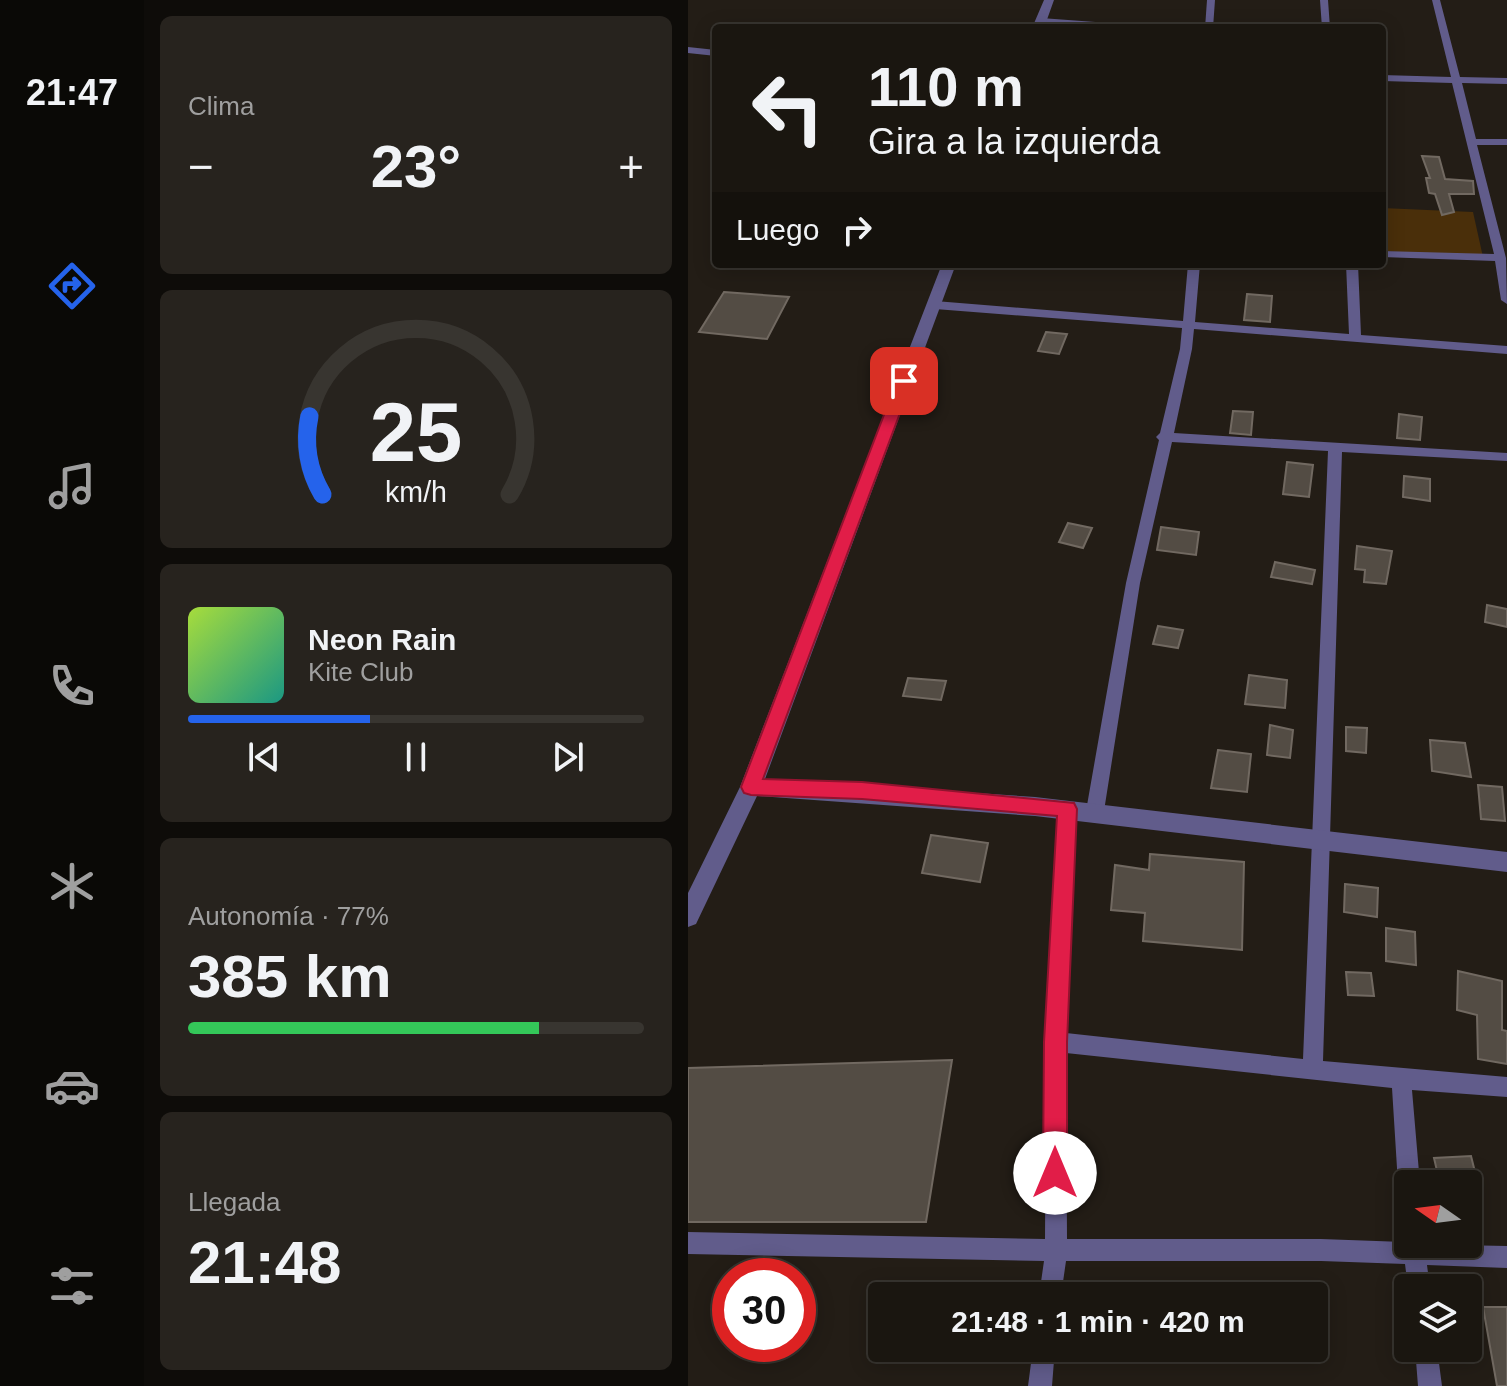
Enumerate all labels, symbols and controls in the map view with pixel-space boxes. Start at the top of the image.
text: 110 m [868,55,1024,118]
icon: left [736,56,840,160]
text: 21:47 [26,72,118,113]
text: Clima [188,91,254,121]
text: Gira a la izquierda [868,121,1160,162]
text: 23° [371,133,461,200]
text: − [188,142,214,191]
text: + [618,142,644,191]
icon: right [835,208,879,252]
text: Luego [736,213,819,246]
icon: directions [44,258,100,314]
pin [870,347,938,415]
icon: arrive [882,359,926,403]
text: 25 [370,386,462,479]
icon: music [44,458,100,514]
text: km/h [385,476,447,508]
text: Neon Rain [308,623,456,656]
text: Kite Club [308,657,414,687]
icon: phone [44,658,100,714]
icon: previous [242,735,286,779]
icon: pause [394,735,438,779]
icon: next [546,735,590,779]
icon: climate [44,858,100,914]
text: Autonomía · 77% [188,901,389,931]
text: 385 km [188,943,392,1010]
icon: car [44,1058,100,1114]
position arrow [1013,1131,1097,1215]
north arrow [1394,1170,1482,1258]
map controls [1394,1170,1482,1362]
text: Llegada [188,1187,281,1217]
text: 21:48 [188,1229,341,1296]
icon: filters [44,1258,100,1314]
speed limit sign: 30 [712,1258,816,1362]
button: layers [1394,1274,1482,1362]
text: 21:48 · 1 min · 420 m [951,1305,1245,1338]

